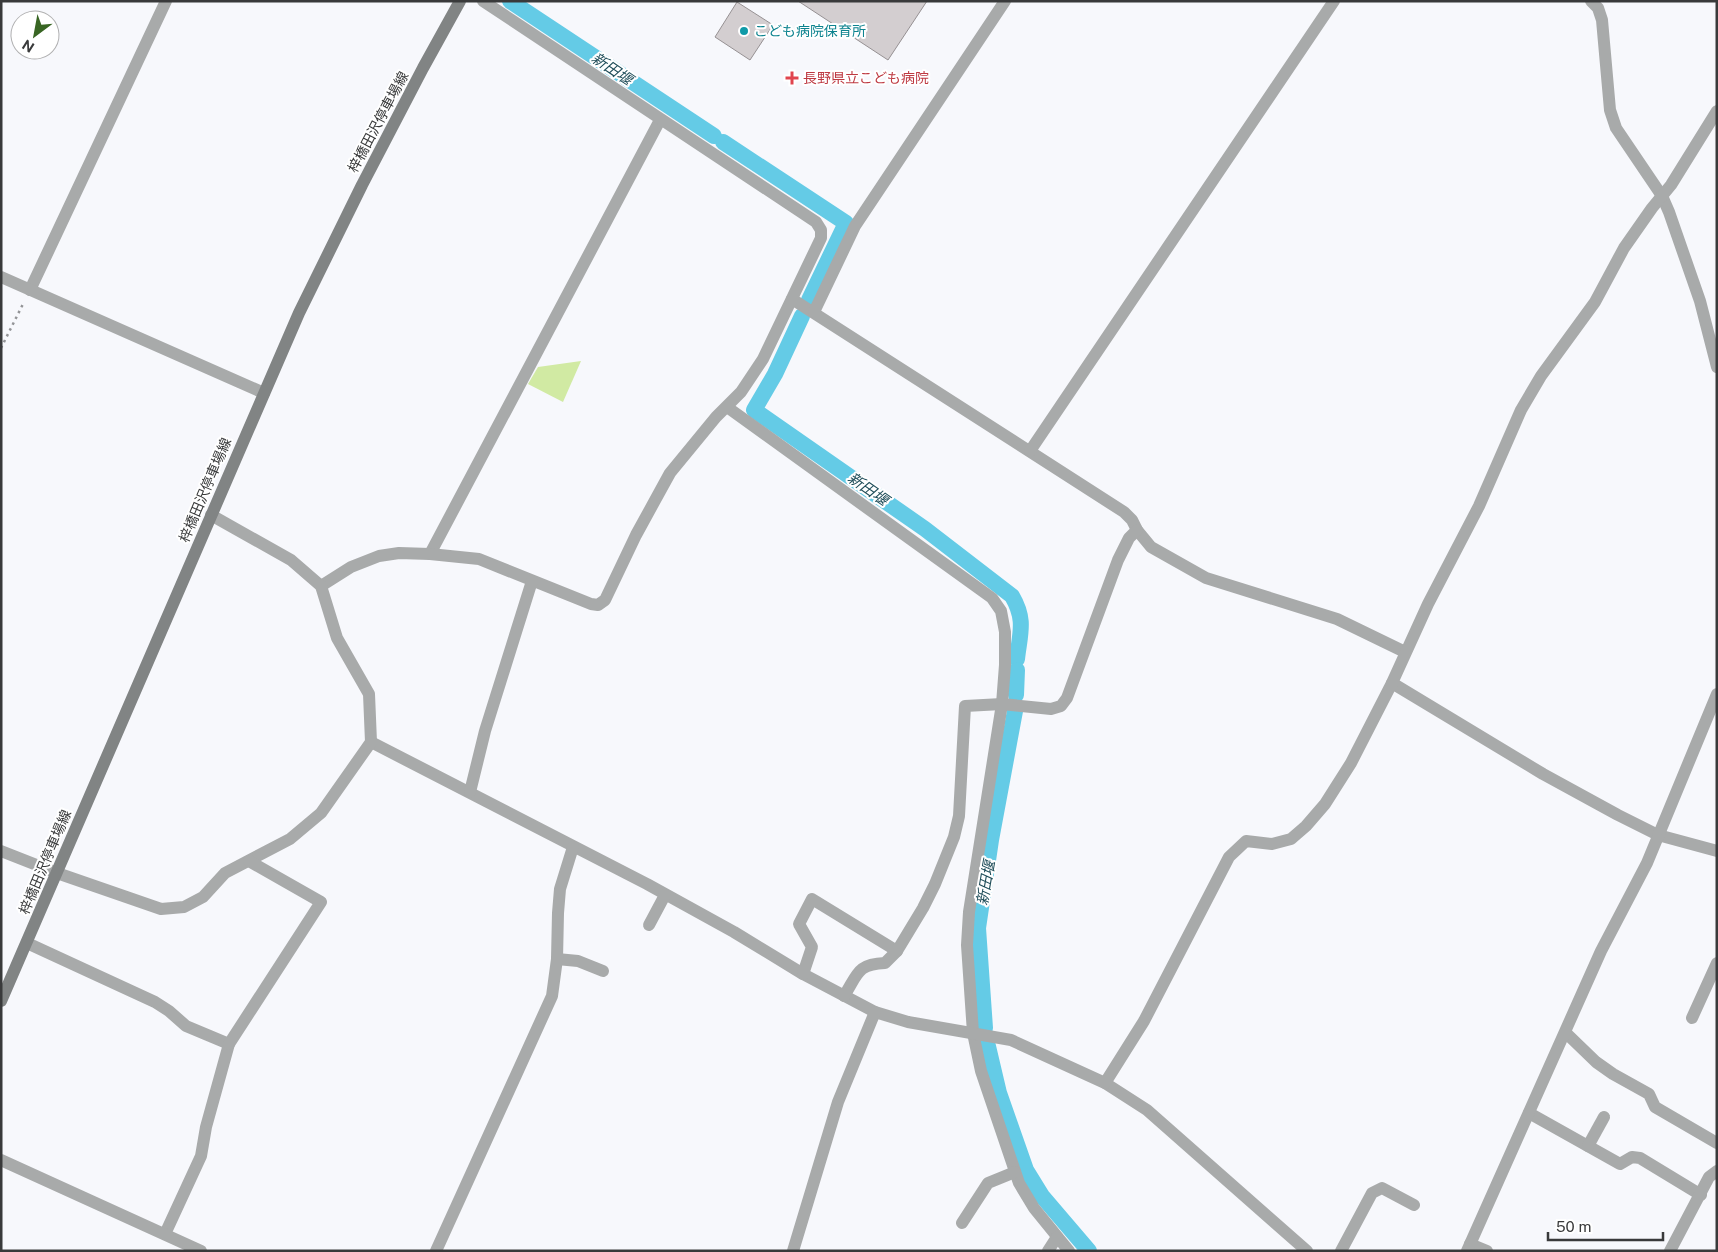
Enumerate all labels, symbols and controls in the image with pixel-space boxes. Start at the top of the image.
north arrow [10,10,60,60]
place label: こども病院保育所 [754,23,866,39]
marker: こども病院保育所 [738,25,750,37]
text: N [19,36,37,56]
water label: 新田堰 [589,49,638,90]
street label: 梓橋田沢停車場線 [345,69,411,175]
place label: 長野県立こども病院 [803,70,929,86]
marker: 長野県立こども病院 [785,71,799,85]
street label: 梓橋田沢停車場線 [176,435,234,545]
water label: 新田堰 [845,469,894,510]
street label: 梓橋田沢停車場線 [16,807,74,917]
water label: 新田堰 [973,856,998,907]
scale bar [1548,1210,1663,1242]
text: 50 m [1556,1218,1591,1235]

